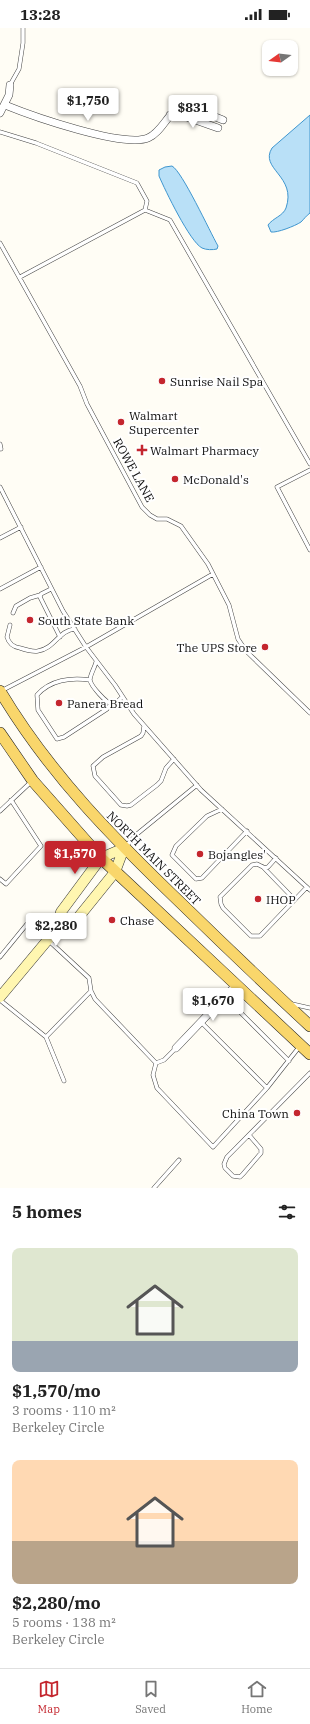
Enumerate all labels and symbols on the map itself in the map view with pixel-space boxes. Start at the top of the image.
north arrow [262,40,298,76]
pin: $1,750 [55,88,121,122]
pin: $831 [169,95,217,129]
place label: Sunrise Nail Spa [170,374,264,389]
marker: Sunrise Nail Spa [157,376,167,386]
place label: Walmart Supercenter [129,408,200,437]
marker: Walmart Supercenter [116,417,126,427]
street label: ROWE LANE [110,435,158,505]
place label: Walmart Pharmacy [150,443,260,458]
marker: Walmart Pharmacy [137,445,147,455]
place label: McDonald's [183,472,249,487]
marker: McDonald's [170,474,180,484]
place label: South State Bank [38,613,134,628]
marker: South State Bank [25,615,35,625]
place label: The UPS Store [177,640,257,655]
marker: The UPS Store [260,642,270,652]
place label: Panera Bread [67,696,143,711]
marker: Panera Bread [54,698,64,708]
street label: NORTH MAIN STREET [104,808,204,908]
pin: $1,570 [42,841,108,875]
place label: Bojangles' [208,847,266,862]
marker: Bojangles' [195,849,205,859]
place label: IHOP [266,892,296,907]
marker: IHOP [253,894,263,904]
pin: $2,280 [23,913,89,947]
place label: Chase [120,913,154,928]
marker: Chase [107,915,117,925]
pin: $1,670 [180,988,246,1022]
place label: China Town [222,1106,289,1121]
marker: China Town [292,1108,302,1118]

